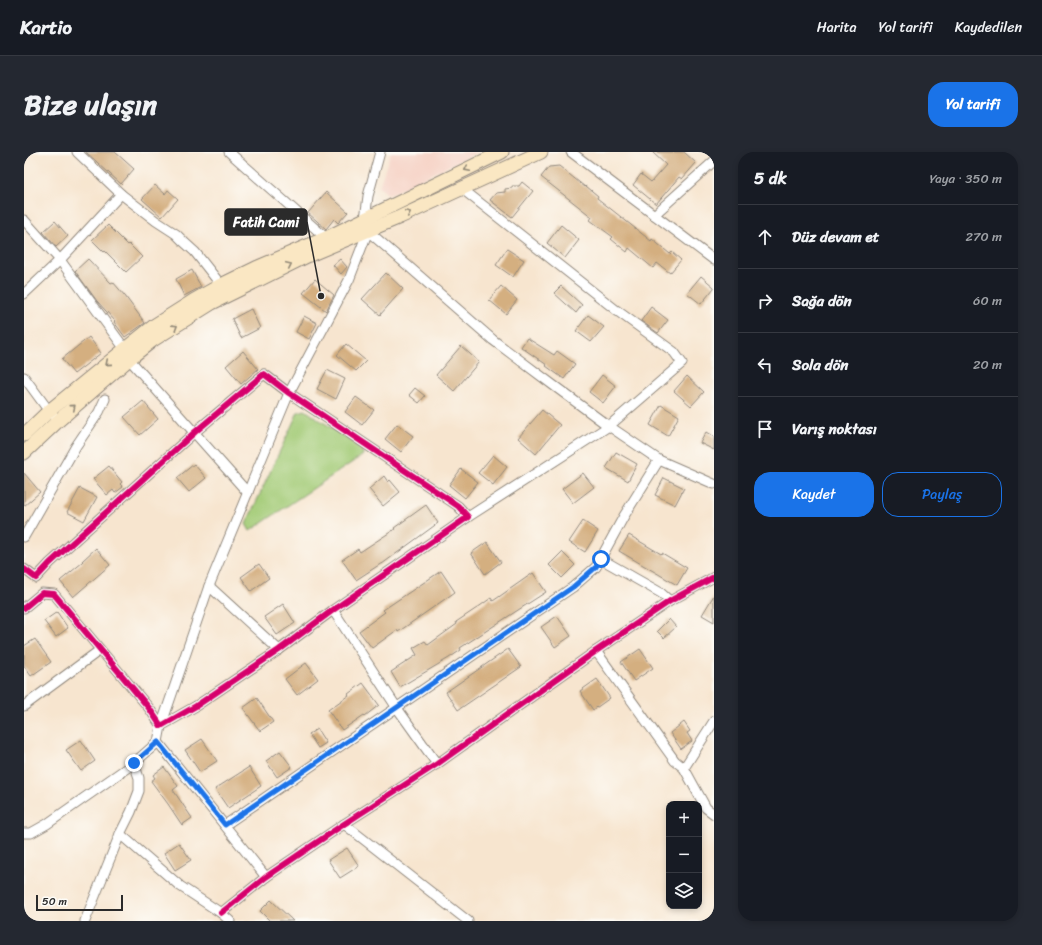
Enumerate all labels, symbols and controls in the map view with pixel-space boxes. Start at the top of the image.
text: Kartio [20,11,72,44]
text: Harita [817,15,857,40]
text: Yol tarifi [879,15,933,40]
text: Kaydedilen [955,15,1022,40]
text: Bize ulaşın [24,80,157,129]
button: Yol tarifi [928,82,1018,127]
text: 5 dk [754,163,787,193]
one-way arrow [464,164,472,172]
text: Yaya · 350 m [930,167,1002,190]
callout: Fatih Cami [225,209,307,235]
text: Fatih Cami [232,210,300,235]
one-way arrow [404,210,412,218]
text: Düz devam et [792,224,879,250]
text: 270 m [965,225,1002,248]
icon: ahead [754,226,776,248]
one-way arrow [285,262,292,270]
text: Sağa dön [792,288,852,314]
text: 60 m [973,289,1002,312]
icon: right [754,290,776,312]
one-way arrow [171,324,178,331]
text: Sola dön [792,352,848,378]
text: 20 m [973,353,1002,376]
icon: left [754,354,776,376]
one-way arrow [105,358,113,365]
one-way arrow [69,405,76,412]
text: Varış noktası [792,416,877,442]
icon: arrive [754,418,776,440]
button: Kaydet [754,472,874,517]
button: Paylaş [882,472,1002,517]
route start [592,550,610,568]
route end [125,754,143,772]
map controls [666,801,702,909]
button: + [666,801,702,837]
button: − [666,837,702,873]
button: layers [666,873,702,909]
text: 50 m [42,892,67,911]
scale bar [36,893,123,912]

